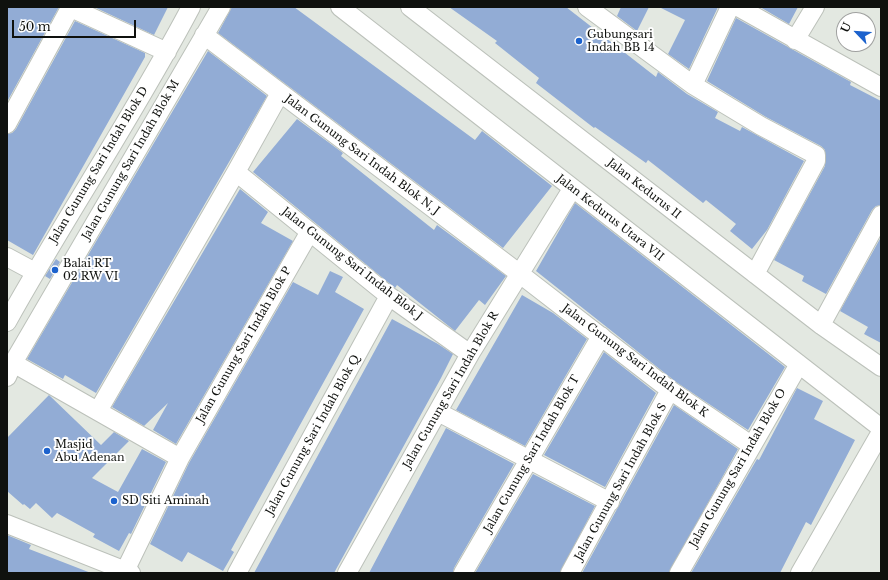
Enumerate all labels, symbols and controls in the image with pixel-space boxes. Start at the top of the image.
scale bar [14,12,138,38]
north arrow [836,12,876,52]
text: 50 m [19,19,51,34]
text: U [838,20,854,35]
place label: Gubungsari Indah BB 14 [587,28,655,54]
marker: Gubungsari Indah BB 14 [574,36,584,46]
street label: Jalan Gunung Sari Indah Blok M [80,78,182,242]
street label: Jalan Gunung Sari Indah Blok D [47,84,151,246]
street label: Jalan Gunung Sari Indah Blok N, J [282,92,442,218]
street label: Jalan Kedurus II [605,156,683,222]
street label: Jalan Kedurus Utara VII [554,172,666,264]
street label: Jalan Gunung Sari Indah Blok J [279,205,425,323]
place label: Balai RT 02 RW VI [63,257,118,283]
marker: Balai RT 02 RW VI [50,265,60,275]
street label: Jalan Gunung Sari Indah Blok P [194,265,294,425]
street label: Jalan Gunung Sari Indah Blok K [560,302,710,420]
street label: Jalan Gunung Sari Indah Blok R [400,309,502,471]
street label: Jalan Gunung Sari Indah Blok Q [263,353,363,517]
street label: Jalan Gunung Sari Indah Blok T [481,373,583,535]
street label: Jalan Gunung Sari Indah Blok O [687,386,789,550]
street label: Jalan Gunung Sari Indah Blok S [572,401,670,563]
place label: Masjid Abu Adenan [55,438,125,464]
marker: Masjid Abu Adenan [42,446,52,456]
place label: SD Siti Aminah [122,494,209,508]
marker: SD Siti Aminah [109,496,119,506]

